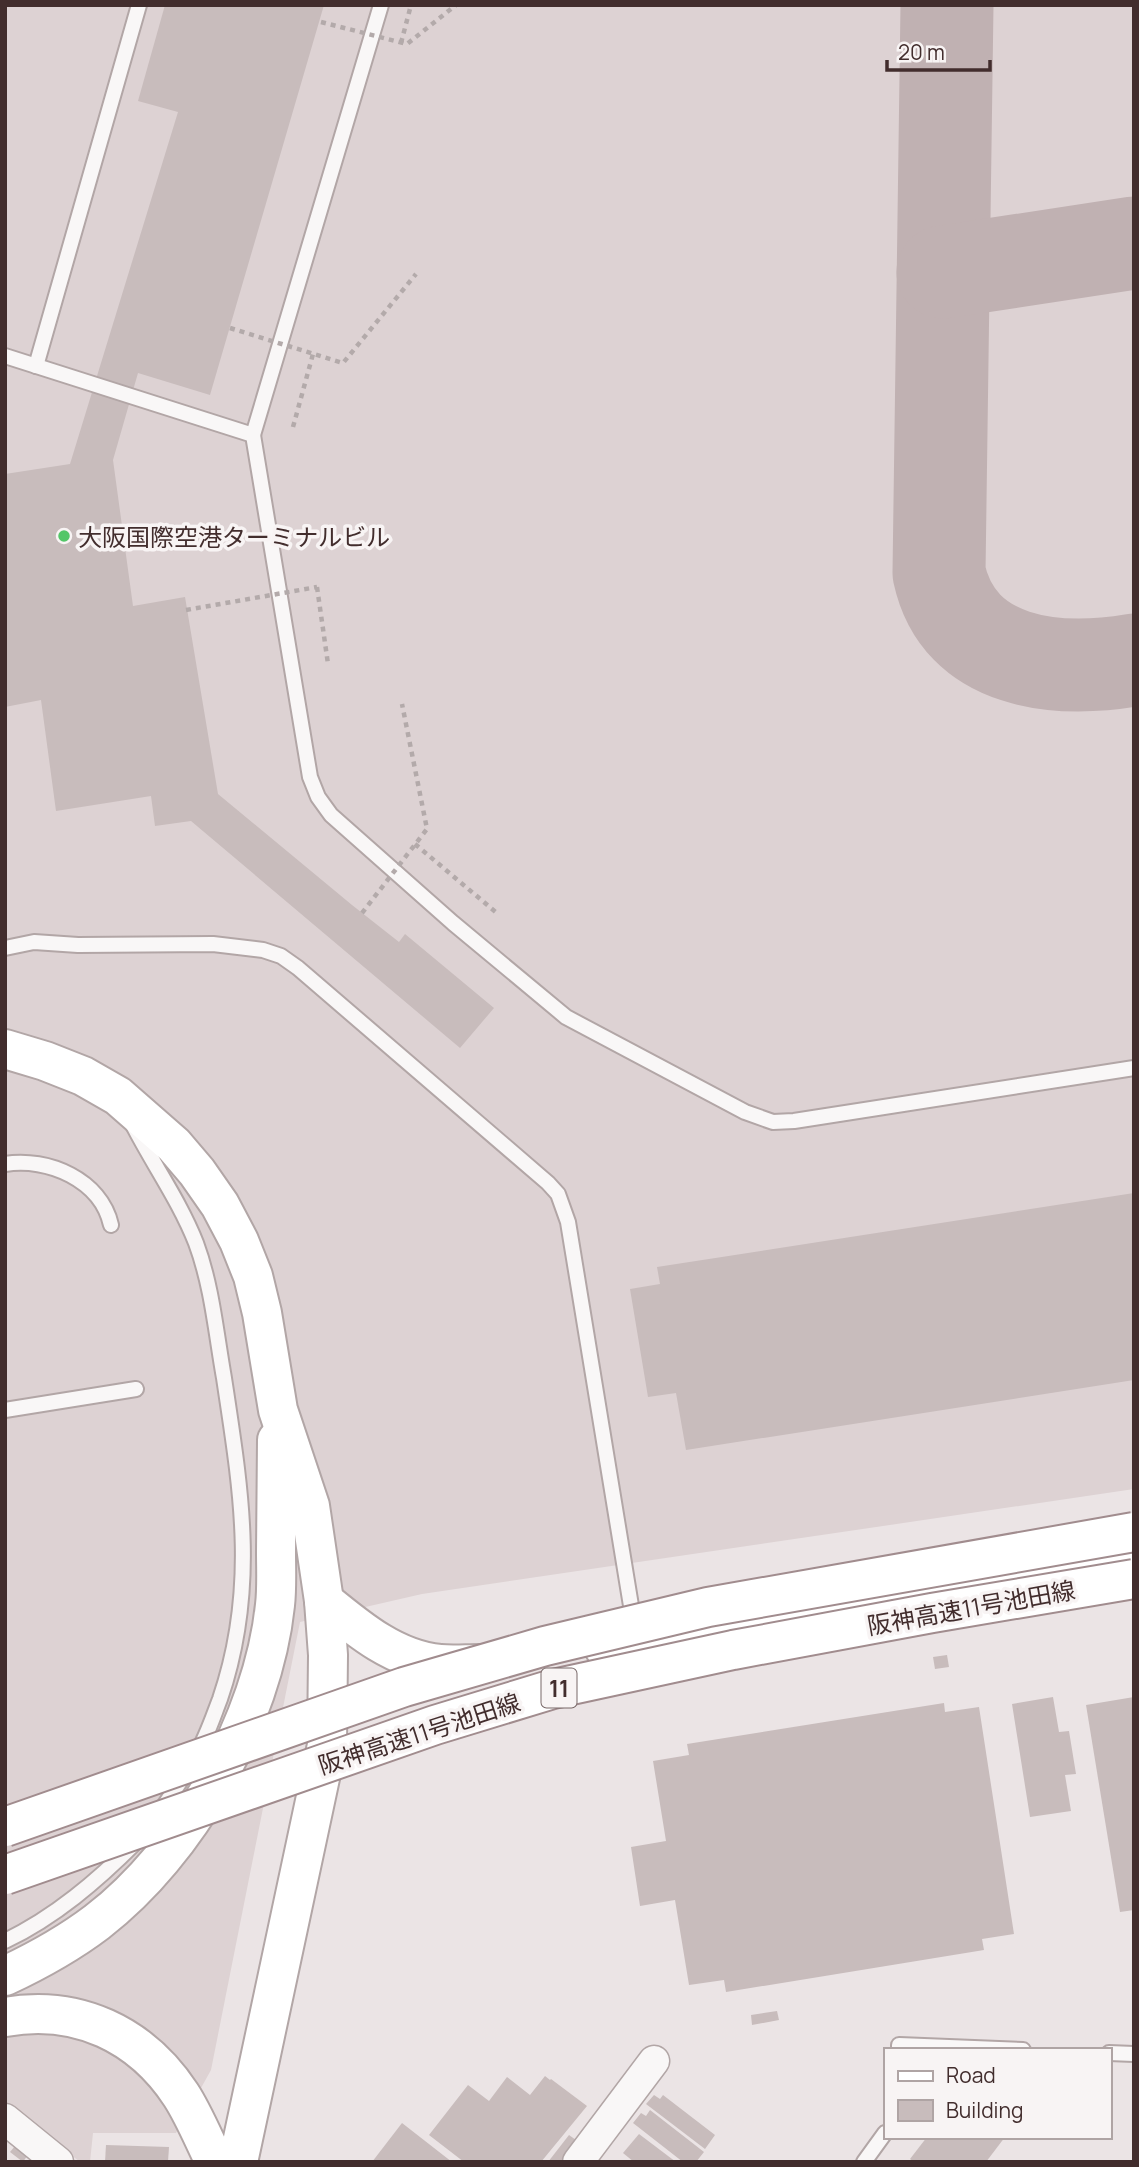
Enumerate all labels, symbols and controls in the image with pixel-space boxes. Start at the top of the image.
scale bar [887,28,990,72]
text: 20 m [898,38,945,66]
place label: 大阪国際空港ターミナルビル [78,520,390,553]
marker: 大阪国際空港ターミナルビル [56,528,72,544]
street label: 阪神高速11号池田線 [864,1572,1078,1642]
road number: 11 [542,1668,576,1708]
street label: 阪神高速11号池田線 [314,1685,524,1781]
legend [884,2048,1111,2139]
text: Road [946,2061,996,2089]
text: Building [946,2096,1023,2124]

